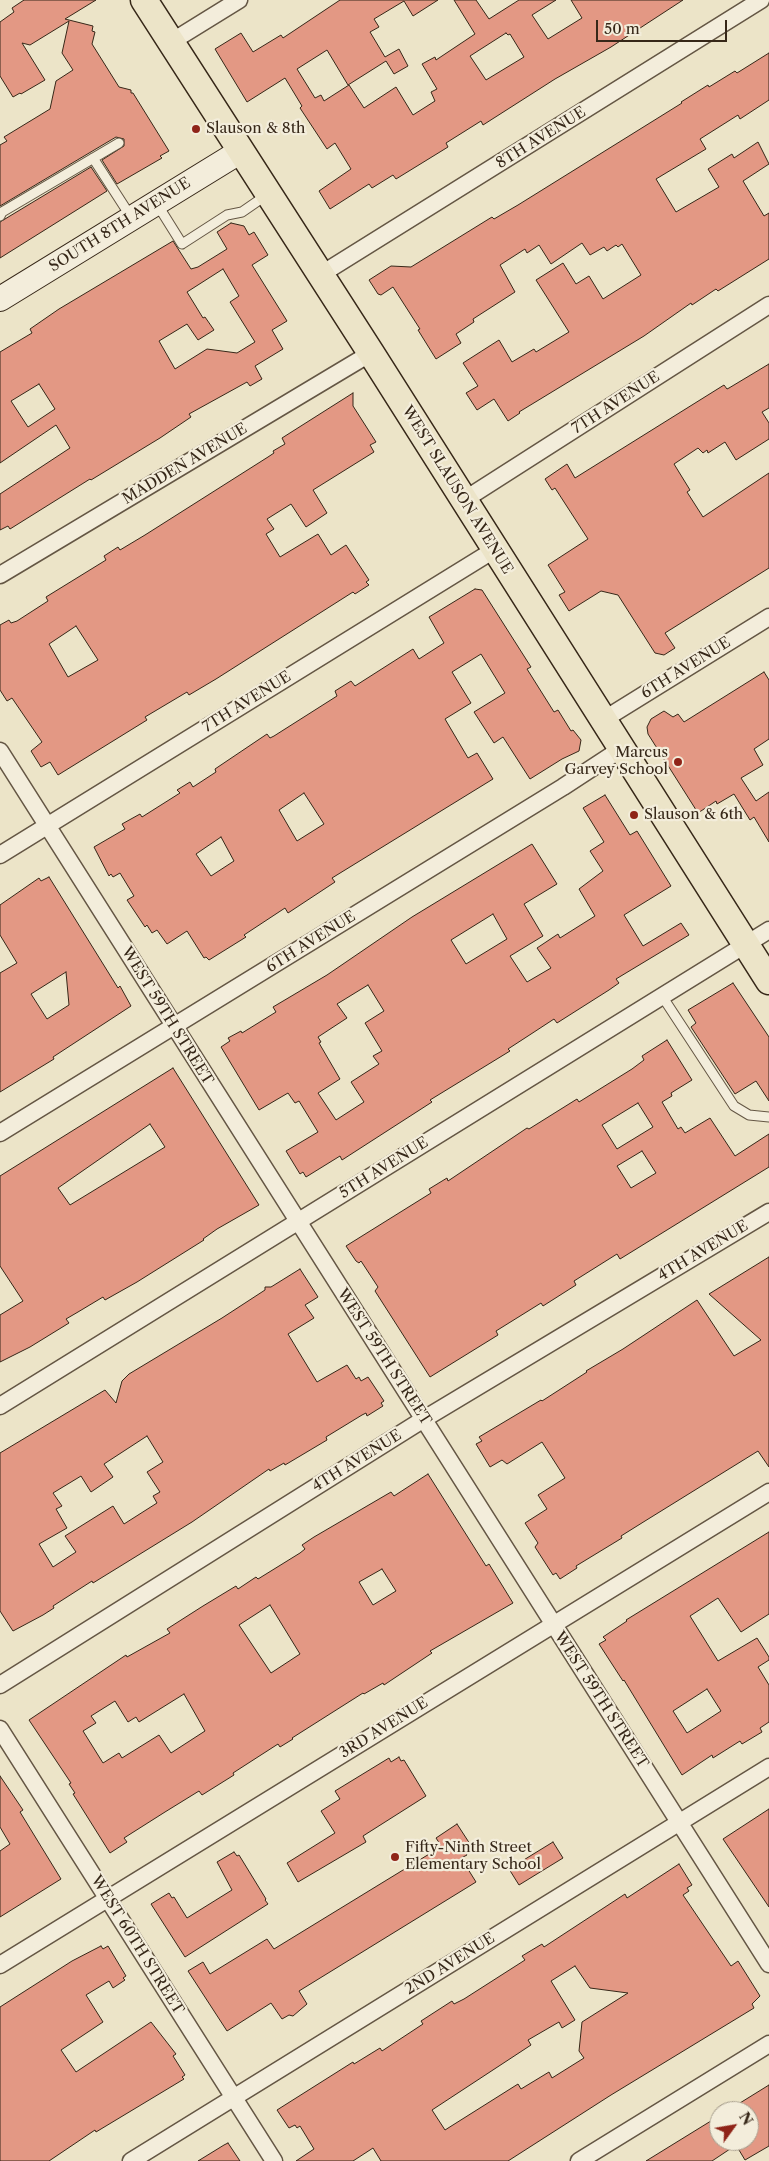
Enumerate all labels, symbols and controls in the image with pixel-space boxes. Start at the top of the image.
scale bar [599,10,730,42]
text: 50 m [604,19,640,38]
street label: 8TH AVENUE [493,103,589,173]
place label: Slauson & 8th [206,120,305,138]
marker: Slauson & 8th [190,123,202,135]
street label: SOUTH 8TH AVENUE [46,174,194,276]
street label: 7TH AVENUE [569,368,663,438]
street label: WEST SLAUSON AVENUE [398,403,516,577]
street label: MADDEN AVENUE [119,420,251,508]
street label: 6TH AVENUE [638,633,734,703]
street label: 7TH AVENUE [199,668,295,736]
place label: Marcus Garvey School [564,744,668,779]
marker: Marcus Garvey School [672,756,684,768]
place label: Slauson & 6th [644,806,743,824]
marker: Slauson & 6th [628,809,640,821]
street label: 6TH AVENUE [263,907,359,977]
street label: WEST 59TH STREET [117,944,217,1088]
street label: 5TH AVENUE [336,1133,432,1203]
street label: 4TH AVENUE [655,1217,751,1285]
street label: WEST 59TH STREET [333,1285,435,1429]
street label: 4TH AVENUE [309,1426,405,1496]
street label: WEST 59TH STREET [550,1628,652,1772]
street label: 3RD AVENUE [337,1694,431,1762]
place label: Fifty-Ninth Street Elementary School [405,1839,541,1874]
marker: Fifty-Ninth Street Elementary School [389,1851,401,1863]
street label: WEST 60TH STREET [87,1872,187,2018]
street label: 2ND AVENUE [402,1929,498,1999]
north arrow [709,2101,759,2151]
text: N [735,2109,757,2129]

